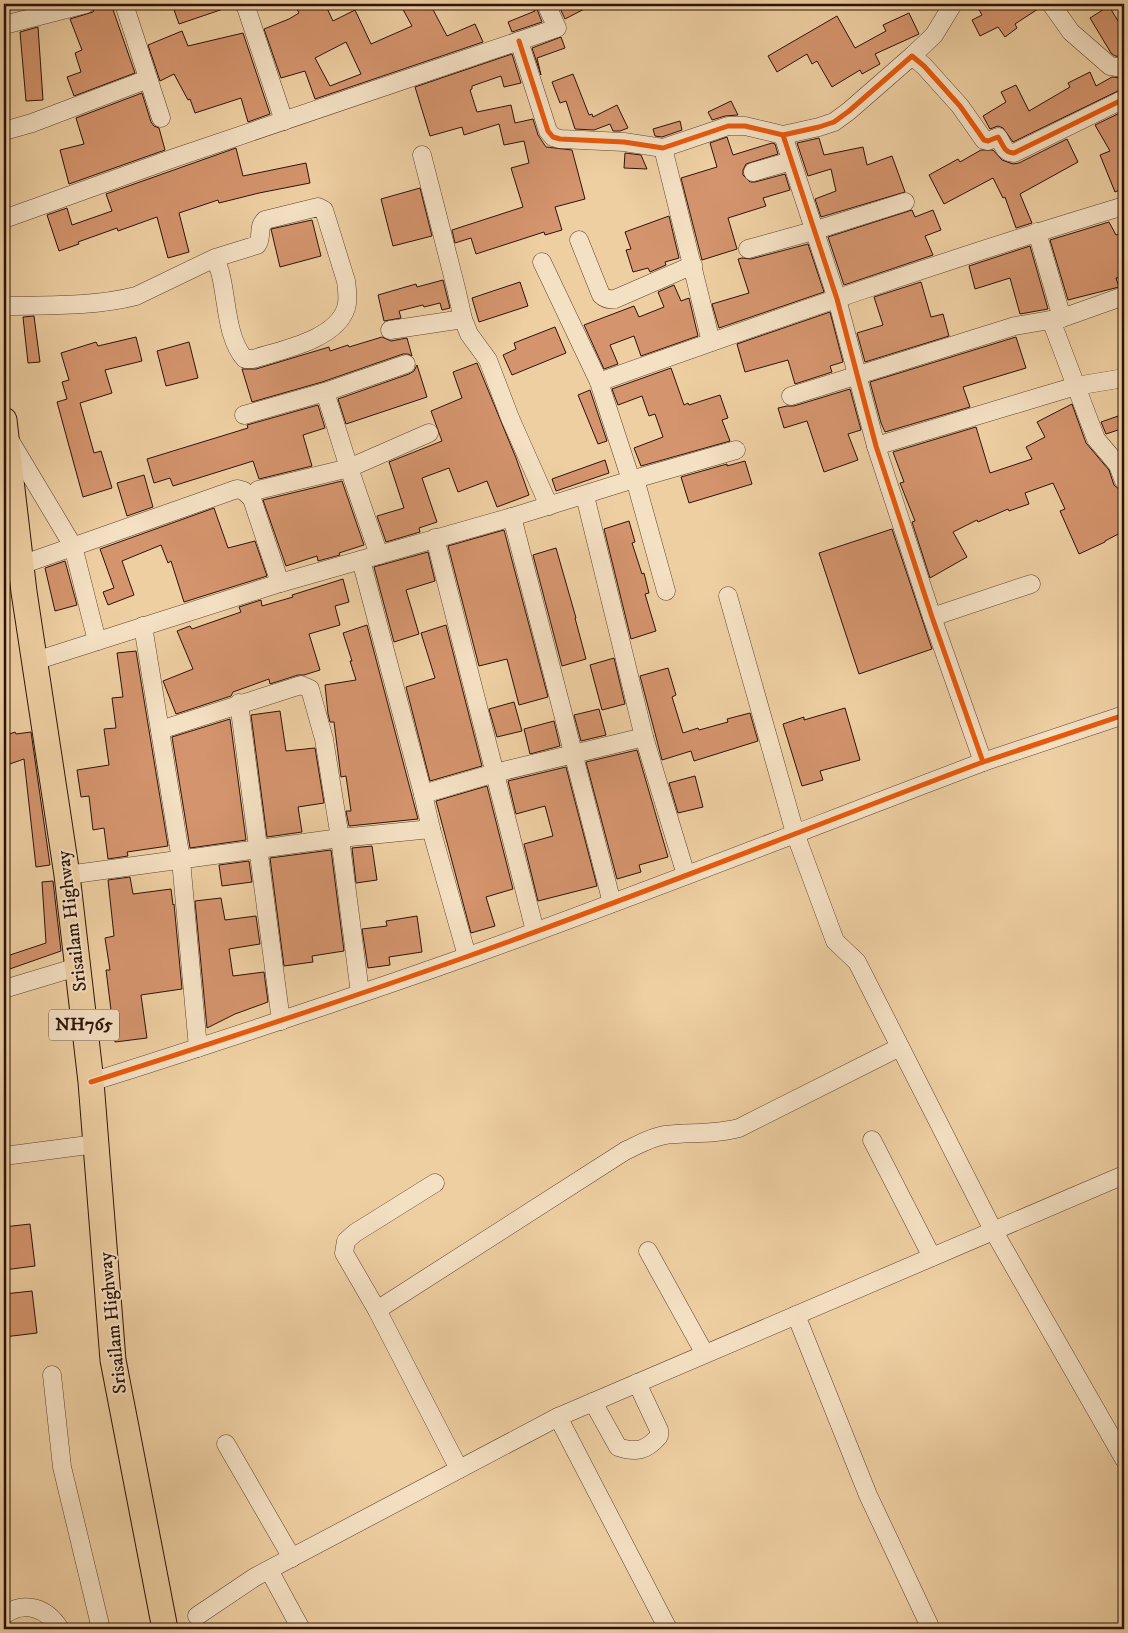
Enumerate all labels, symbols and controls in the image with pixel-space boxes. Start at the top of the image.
street label: Srisailam Highway [52,848,92,993]
road number: NH765 [49,1010,119,1040]
street label: Srisailam Highway [94,1250,132,1395]

